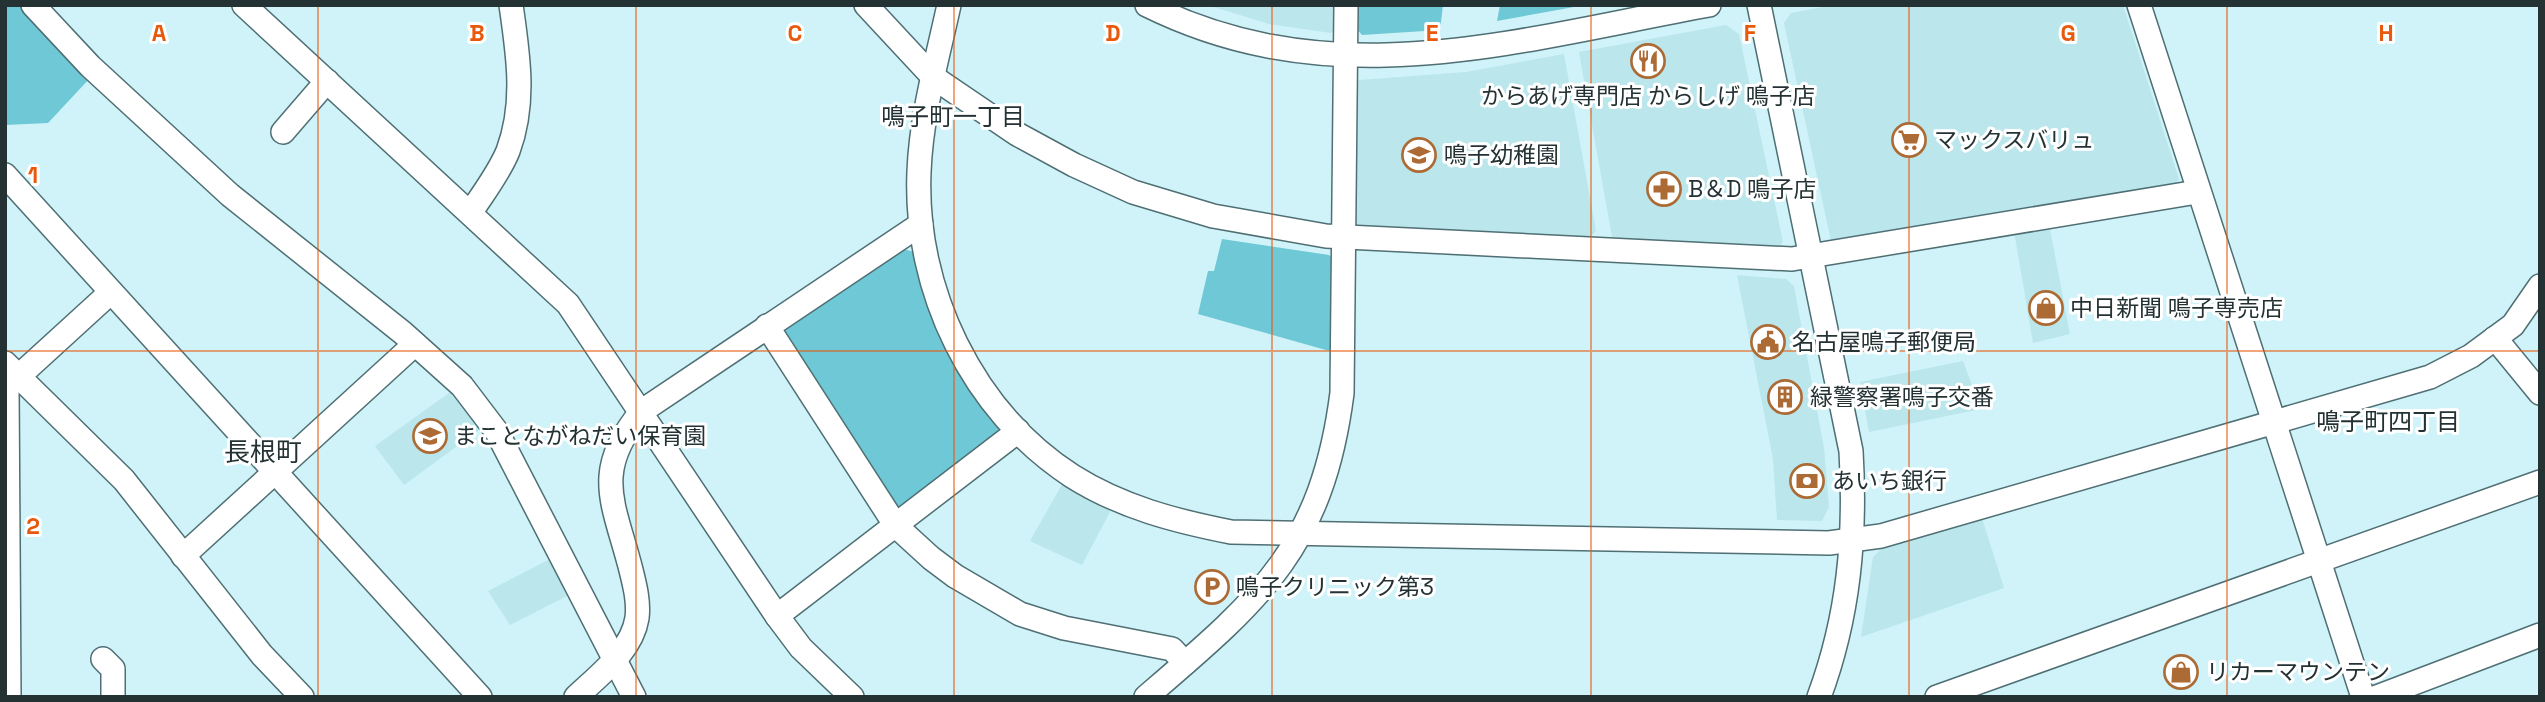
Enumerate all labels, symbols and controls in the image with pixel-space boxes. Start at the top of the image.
text: A [152,18,167,48]
text: B [469,18,485,48]
text: C [788,18,802,48]
text: D [1105,18,1121,48]
text: E [1426,18,1438,48]
text: F [1744,18,1756,48]
text: G [2060,18,2076,48]
text: H [2378,18,2394,48]
restaurant icon: からあげ専門店 からしげ 鳴子店 [1629,42,1667,80]
place label: からあげ専門店 からしげ 鳴子店 [1481,81,1815,111]
district label: 鳴子町一丁目 [881,101,1025,132]
supermarket icon: マックスバリュ [1890,121,1928,159]
place label: マックスバリュ [1934,125,2094,155]
school or university icon: 鳴子幼稚園 [1400,136,1438,174]
place label: 鳴子幼稚園 [1444,140,1559,170]
text: 1 [28,160,38,190]
pharmacy icon: B＆D 鳴子店 [1645,170,1683,208]
place label: B＆D 鳴子店 [1688,174,1816,204]
shop icon: 中日新聞 鳴子専売店 [2027,289,2065,327]
place label: 中日新聞 鳴子専売店 [2070,293,2283,323]
public building icon: 名古屋鳴子郵便局 [1749,323,1787,361]
place label: 名古屋鳴子郵便局 [1792,327,1976,357]
building icon: 緑警察署鳴子交番 [1766,378,1804,416]
place label: 緑警察署鳴子交番 [1810,382,1994,412]
district label: 鳴子町四丁目 [2316,406,2460,437]
school or university icon: まことながねだい保育園 [411,417,449,455]
place label: まことながねだい保育園 [454,421,706,451]
district label: 長根町 [224,435,302,469]
bank icon: あいち銀行 [1788,462,1826,500]
place label: あいち銀行 [1832,466,1947,496]
text: 2 [26,511,40,541]
parking icon: 鳴子クリニック第3 [1193,568,1231,606]
place label: 鳴子クリニック第3 [1236,572,1434,602]
shop icon: リカーマウンテン [2162,653,2200,691]
place label: リカーマウンテン [2206,657,2390,687]

